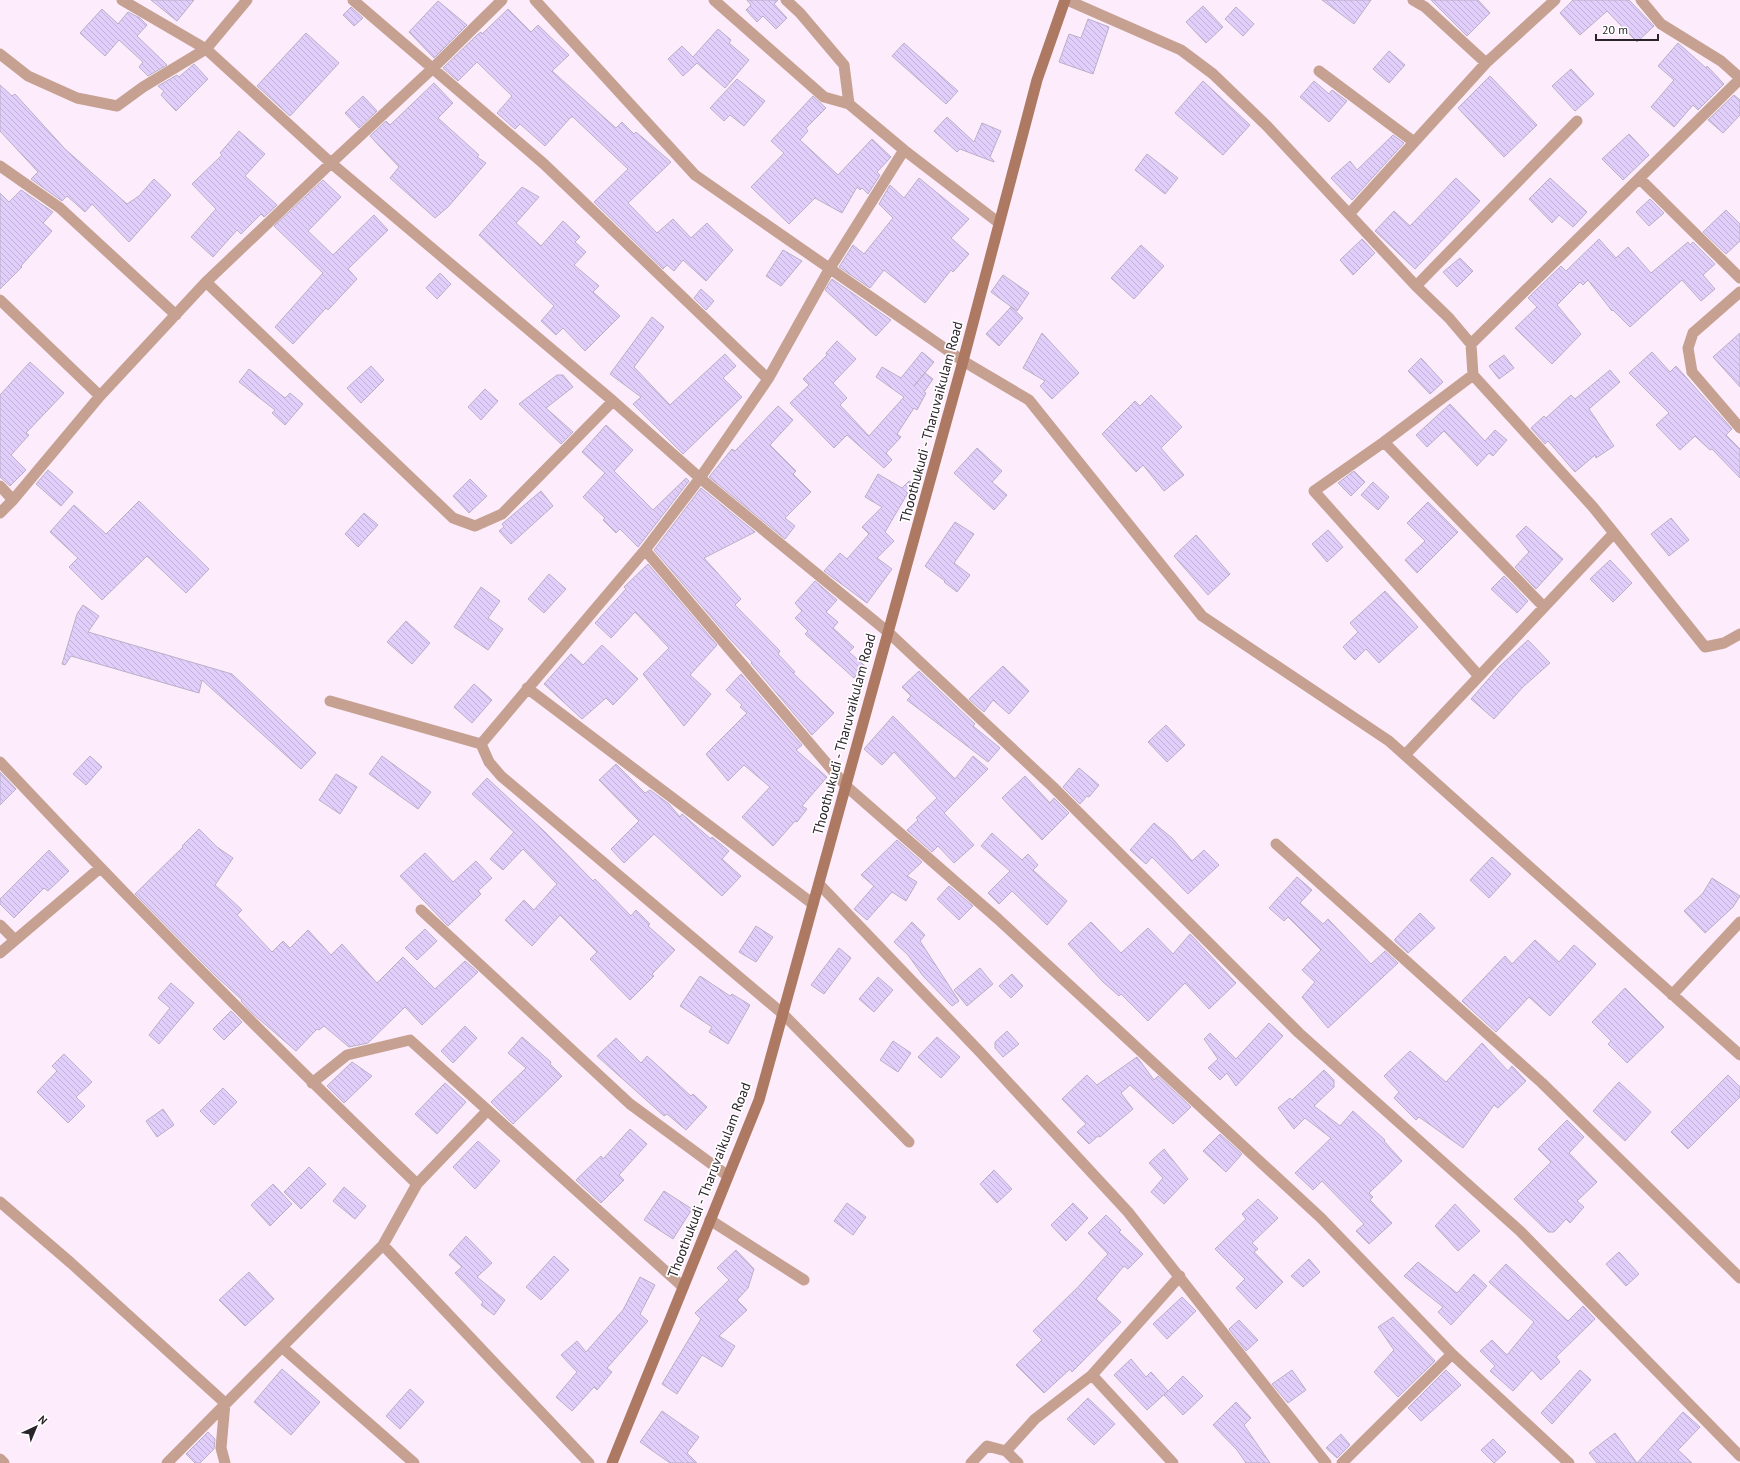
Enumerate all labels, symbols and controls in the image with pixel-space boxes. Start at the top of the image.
scale bar [1596,16,1658,42]
text: 20 m [1602,22,1628,37]
street label: Thoothukudi - Tharuvaikulam Road [895,319,967,525]
street label: Thoothukudi - Tharuvaikulam Road [808,631,880,837]
street label: Thoothukudi - Tharuvaikulam Road [663,1080,755,1280]
north arrow [16,1407,56,1447]
text: N [35,1412,50,1427]

